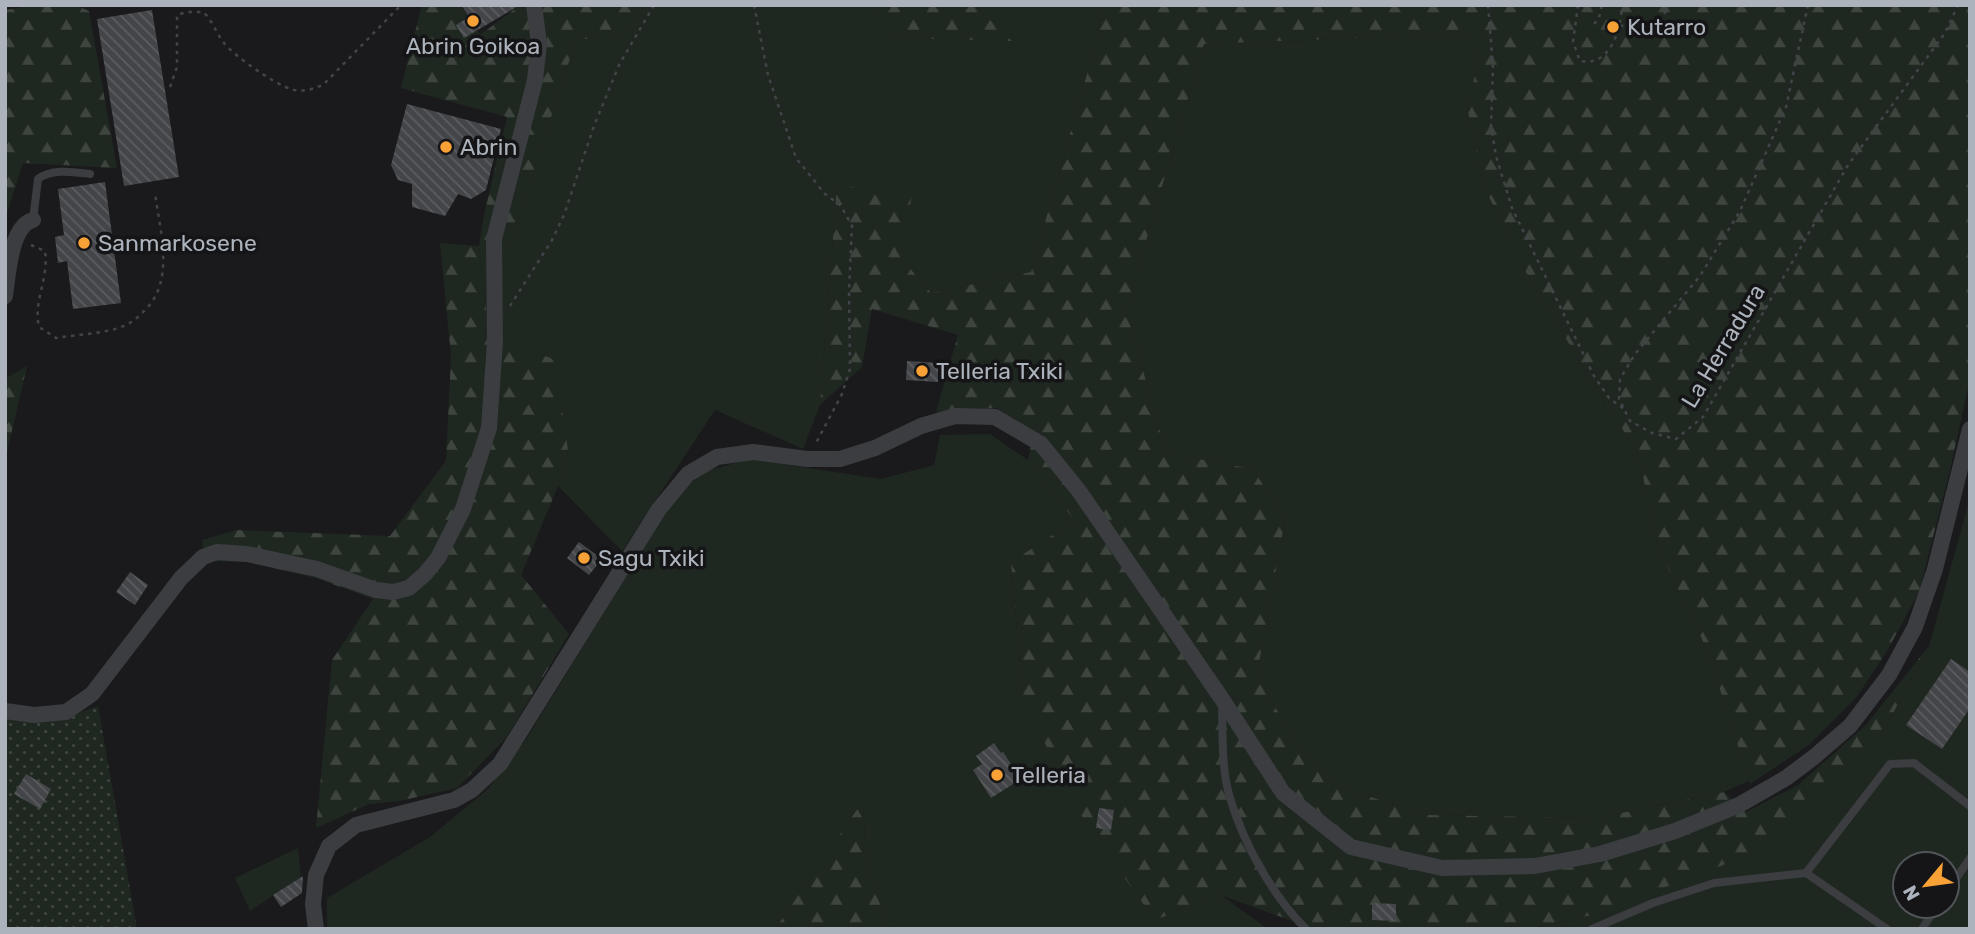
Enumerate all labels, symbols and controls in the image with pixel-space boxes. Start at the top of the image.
marker: Abrin Goikoa [465,13,481,29]
place label: Kutarro [1627,13,1706,41]
marker: Kutarro [1605,19,1621,35]
place label: Abrin Goikoa [406,32,540,60]
place label: Abrin [460,133,517,161]
marker: Abrin [438,139,454,155]
place label: Sanmarkosene [98,229,257,257]
marker: Sanmarkosene [76,235,92,251]
street label: La Herradura [1675,279,1771,413]
place label: Telleria Txiki [936,357,1063,385]
marker: Telleria Txiki [914,363,930,379]
place label: Sagu Txiki [598,544,705,572]
marker: Sagu Txiki [576,550,592,566]
place label: Telleria [1011,761,1086,789]
marker: Telleria [989,767,1005,783]
north arrow [1891,850,1961,920]
text: N [1898,881,1925,905]

